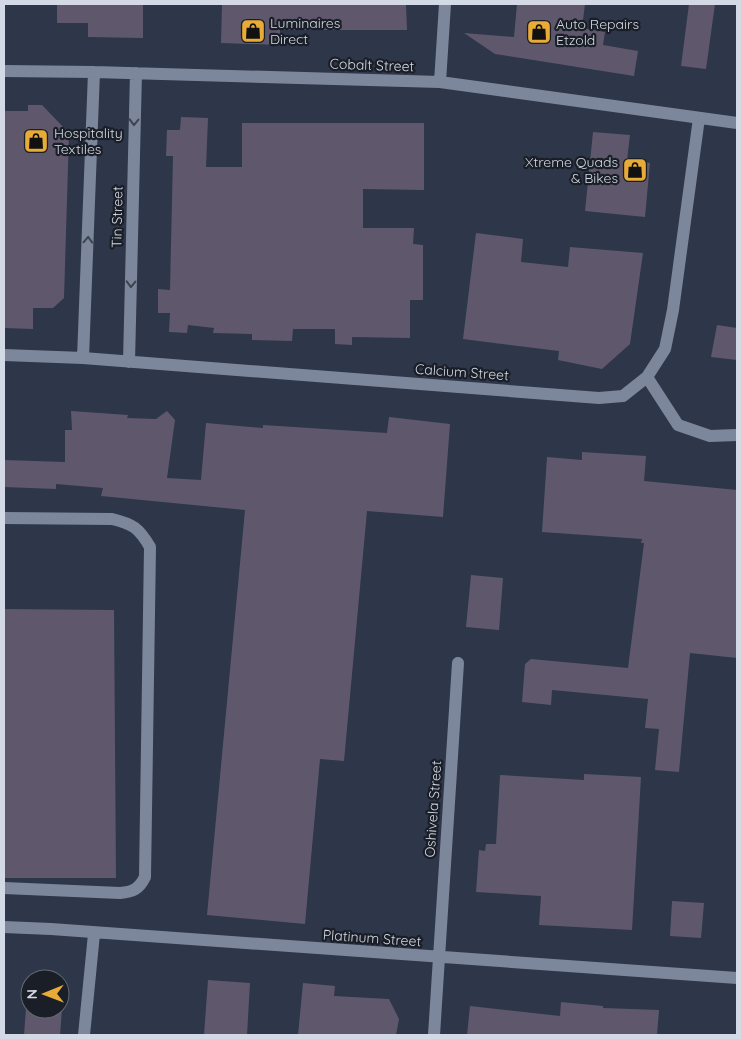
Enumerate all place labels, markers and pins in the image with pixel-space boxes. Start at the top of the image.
place label: Luminaires Direct [270,14,340,48]
place label: Auto Repairs Etzold [556,15,639,49]
shop icon: Luminaires Direct [240,18,266,44]
shop icon: Auto Repairs Etzold [526,19,552,45]
place label: Hospitality Textiles [54,124,123,158]
shop icon: Hospitality Textiles [23,128,49,154]
place label: Xtreme Quads & Bikes [525,153,618,187]
shop icon: Xtreme Quads & Bikes [622,157,648,183]

